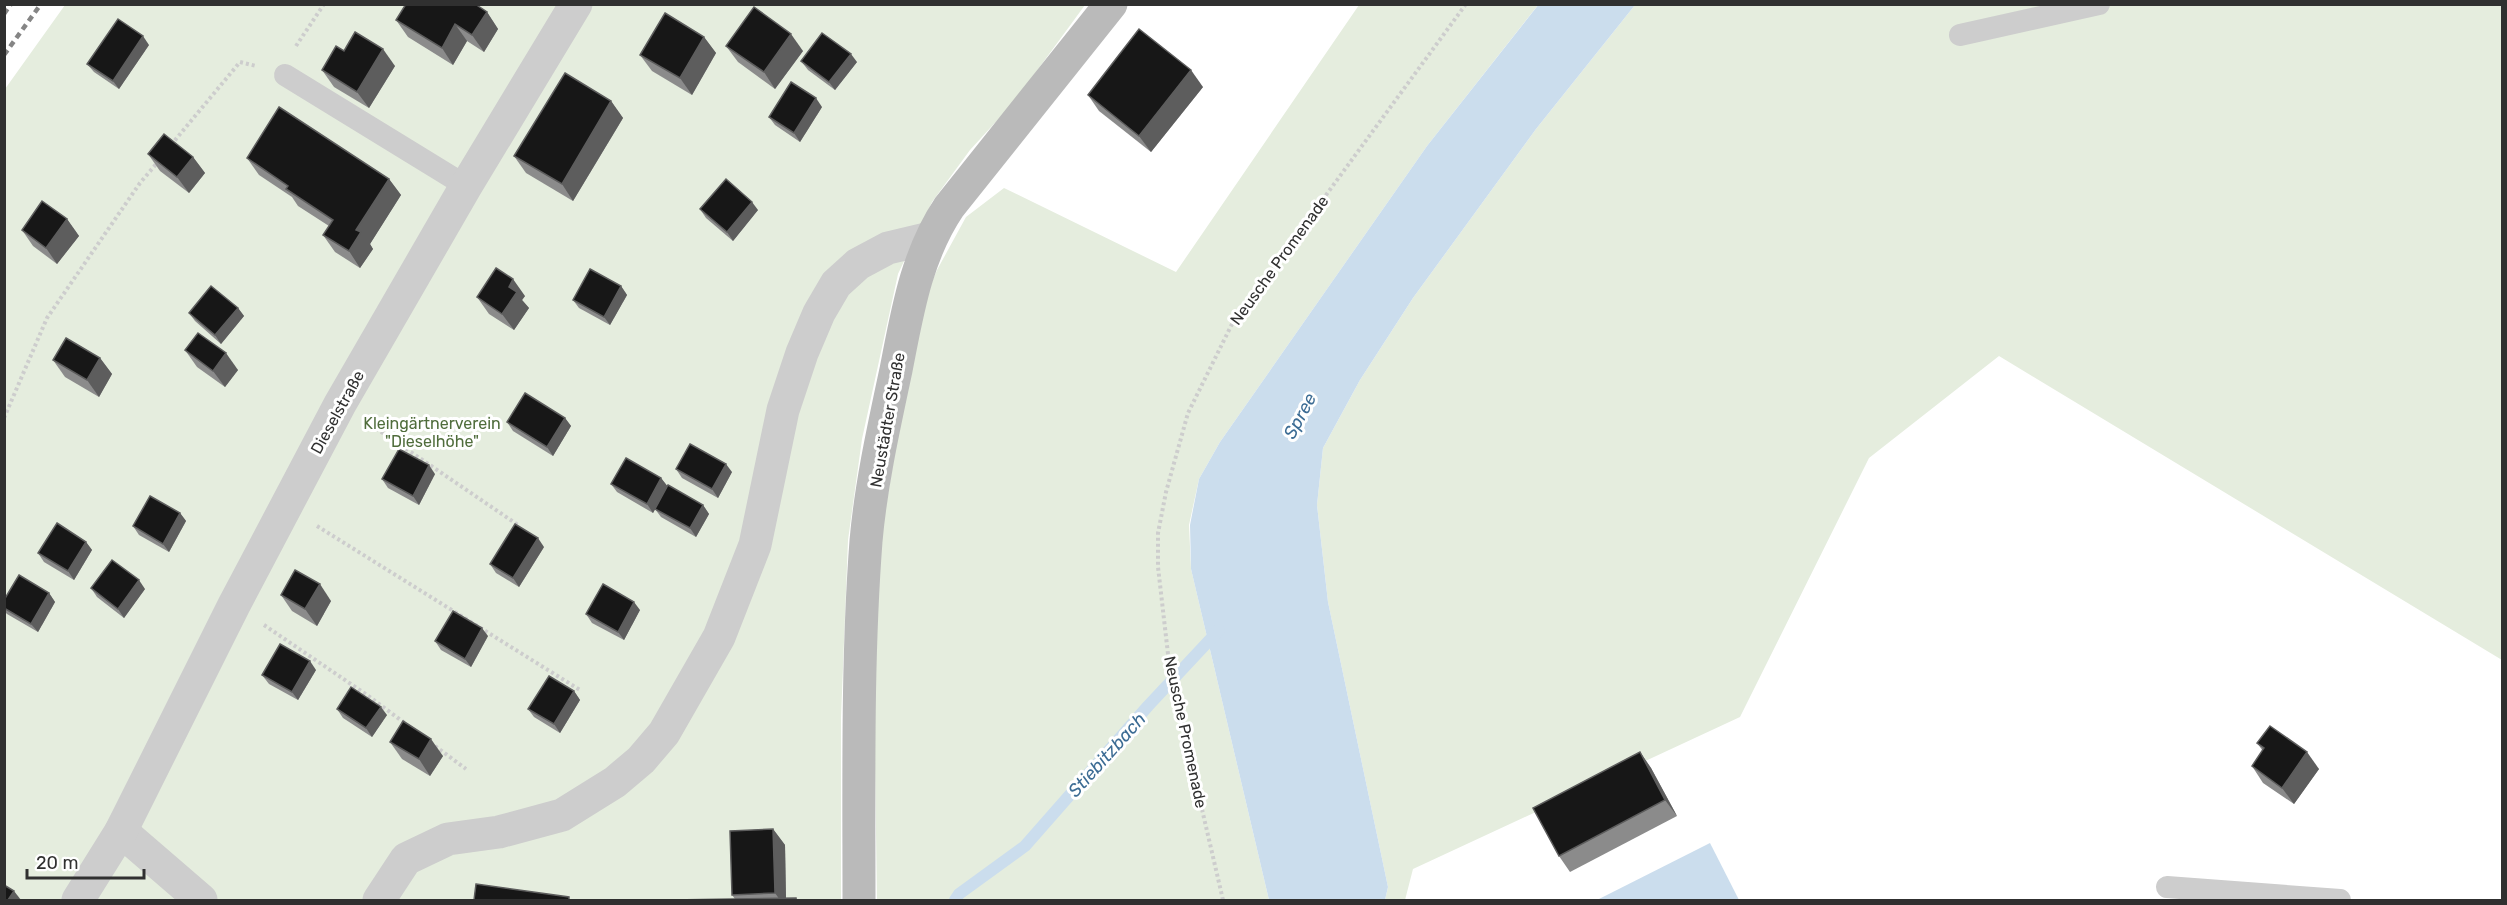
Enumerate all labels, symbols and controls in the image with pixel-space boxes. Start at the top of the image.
street label: Neusche Promenade [1226,192,1333,329]
street label: Neustädter Straße [866,351,909,489]
street label: Dieselstraße [307,367,368,457]
water label: Spree [1279,389,1321,443]
park label: Kleingärtnerverein "Dieselhöhe" [363,414,501,451]
street label: Neusche Promenade [1160,654,1211,810]
water label: Stiebitzbach [1063,708,1151,802]
scale bar [27,842,144,880]
text: 20 m [36,852,78,874]

